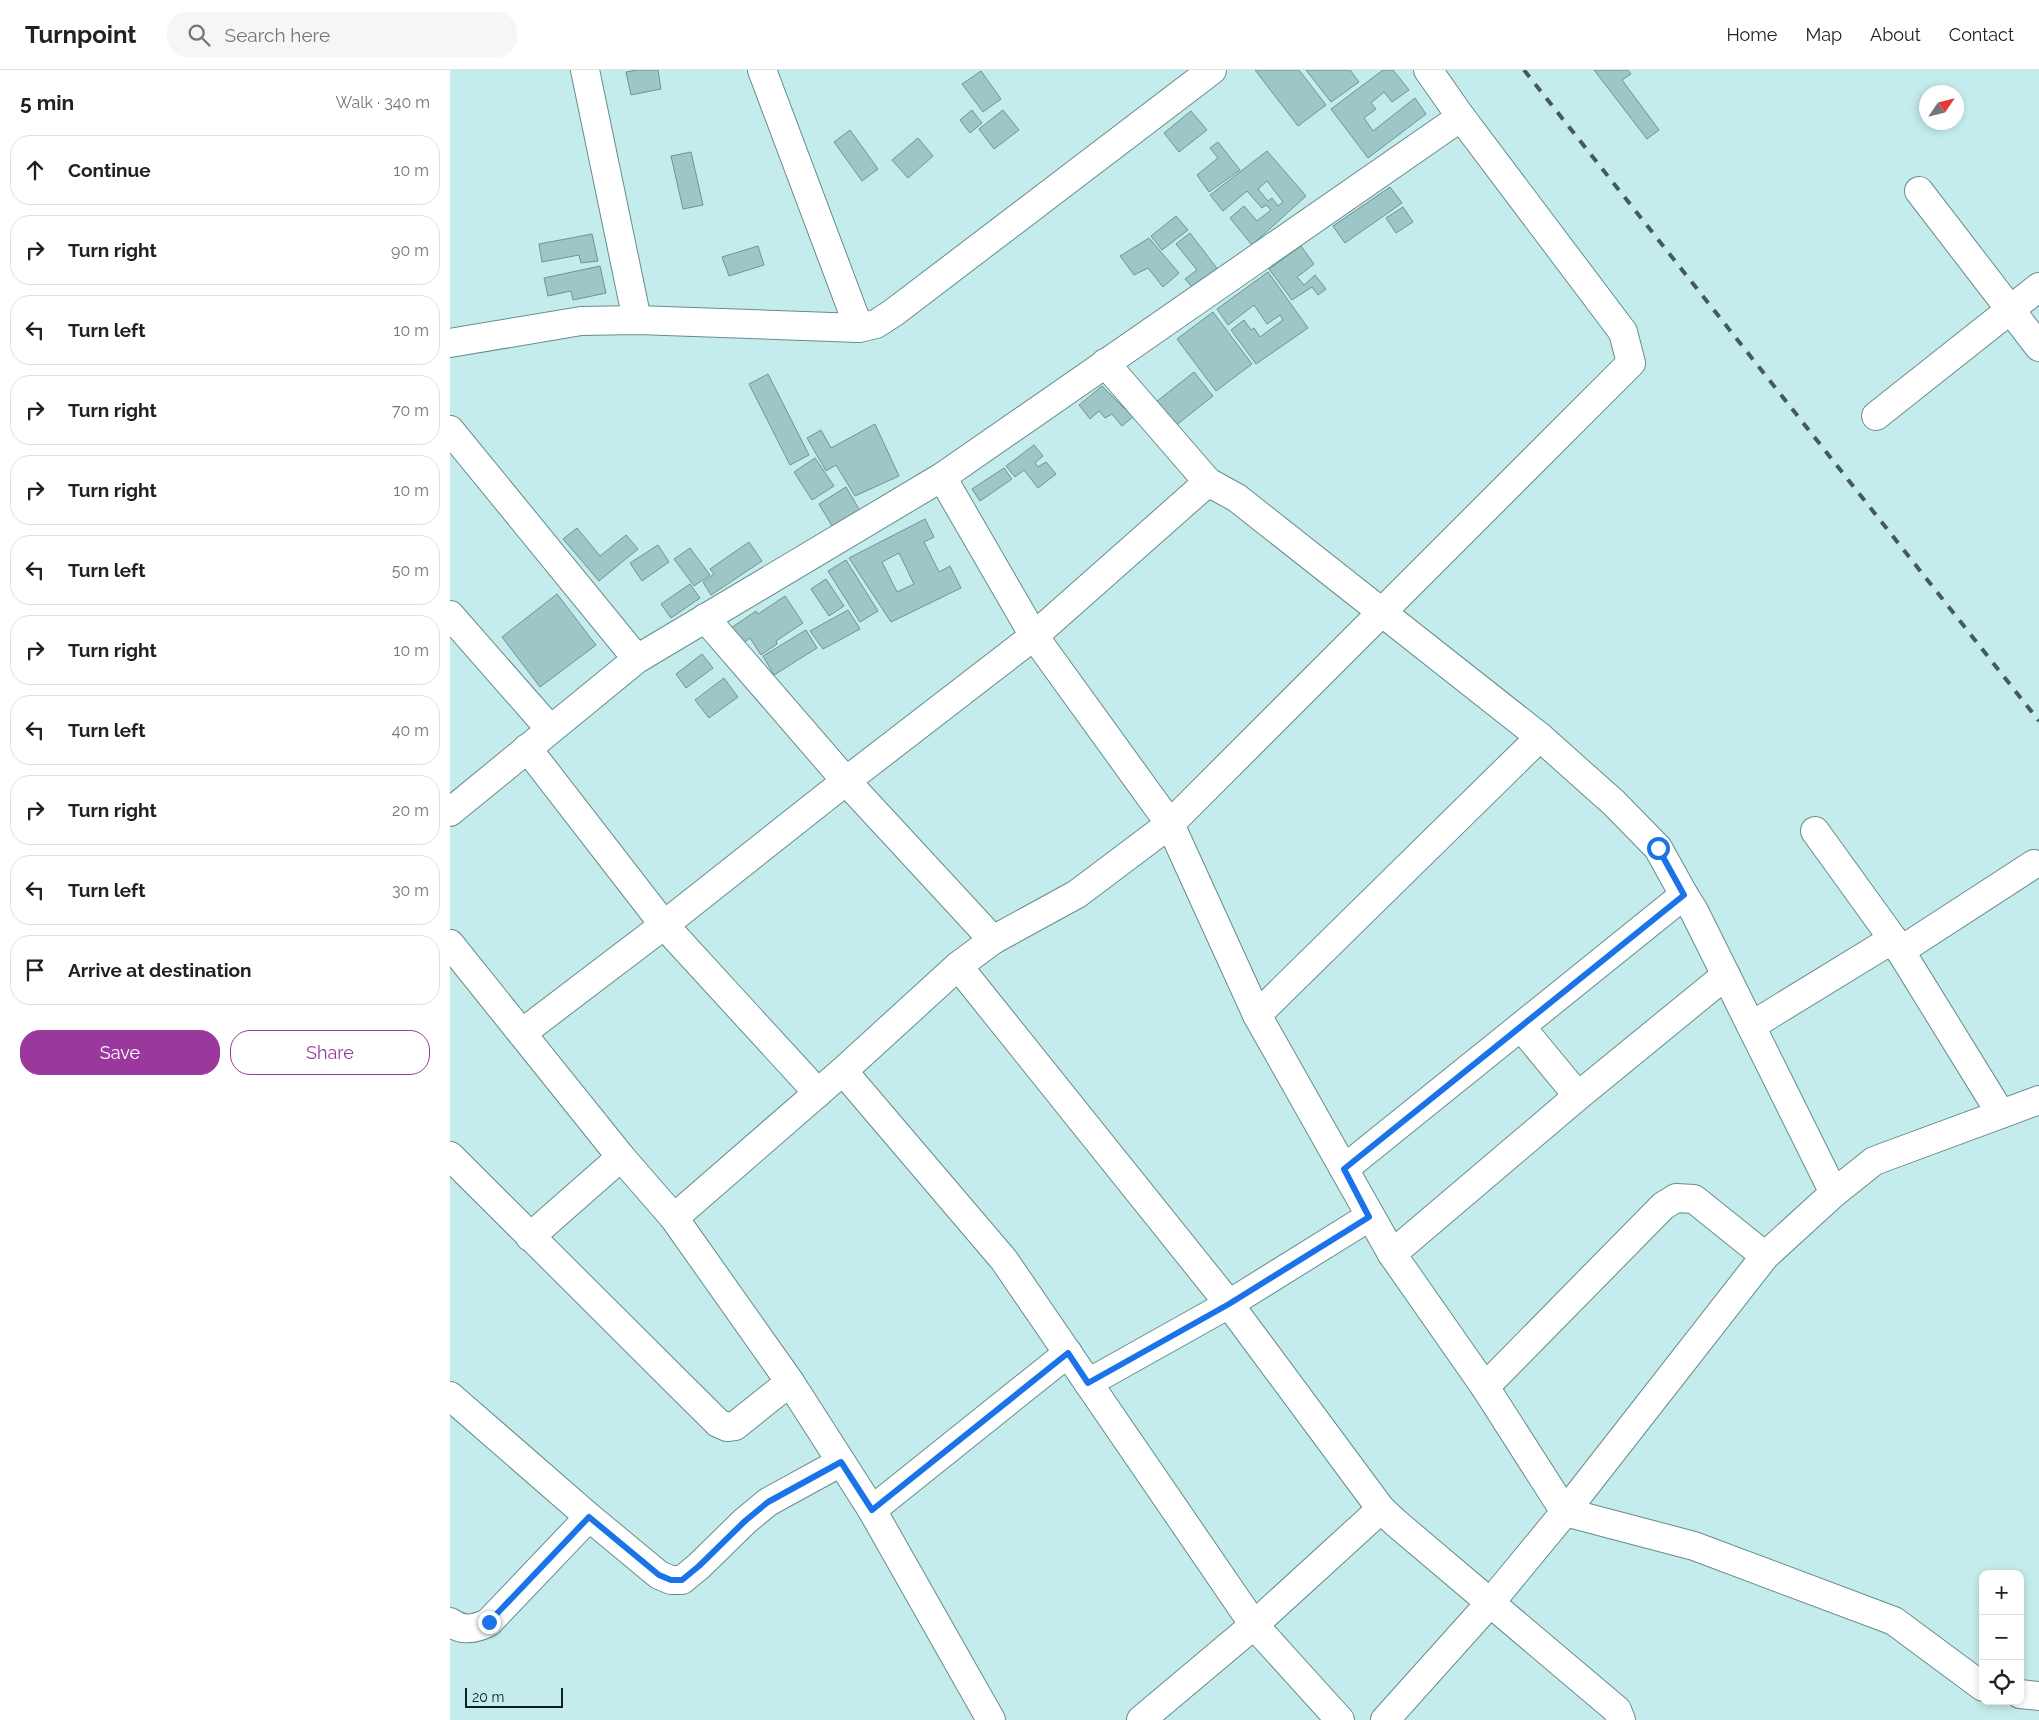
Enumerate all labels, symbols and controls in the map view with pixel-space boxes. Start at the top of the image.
search box [167,12,517,57]
text: Turnpoint [25,20,137,49]
icon: search [185,21,213,49]
text: Search here [225,24,330,46]
text: Home [1726,24,1777,45]
text: Map [1805,24,1842,45]
text: About [1870,24,1921,45]
text: Contact [1949,24,2014,45]
north arrow [1919,85,1964,130]
text: 5 min [20,90,74,115]
text: Walk · 340 m [336,93,430,112]
icon: ahead [21,156,49,184]
text: Continue [68,159,151,181]
text: 10 m [394,161,429,180]
icon: right [21,236,49,264]
text: Turn right [68,239,157,261]
text: 90 m [391,241,429,260]
icon: left [21,316,49,344]
text: Turn left [68,319,145,341]
text: 10 m [394,321,429,340]
icon: right [21,396,49,424]
text: Turn right [68,399,157,421]
text: 70 m [392,401,429,420]
icon: right [21,476,49,504]
text: Turn right [68,479,157,501]
text: 10 m [394,481,429,500]
icon: left [21,556,49,584]
text: Turn left [68,559,145,581]
text: 50 m [392,561,429,580]
icon: right [21,636,49,664]
text: Turn right [68,639,157,661]
text: 10 m [394,641,429,660]
icon: left [21,716,49,744]
text: Turn left [68,719,145,741]
text: 40 m [392,721,429,740]
icon: right [21,796,49,824]
text: Turn right [68,799,157,821]
text: 20 m [392,801,429,820]
route start [1647,837,1670,860]
icon: left [21,876,49,904]
text: Turn left [68,879,145,901]
text: 30 m [392,881,429,900]
icon: arrive [21,956,49,984]
text: Arrive at destination [68,959,252,981]
button: Save [20,1030,220,1075]
button: Share [230,1030,430,1075]
map controls [1979,1570,2024,1705]
button: + [1979,1570,2024,1615]
route end [478,1611,501,1634]
button: − [1979,1615,2024,1660]
button: locate [1979,1660,2024,1705]
scale bar [465,1685,562,1708]
text: 20 m [472,1689,504,1705]

